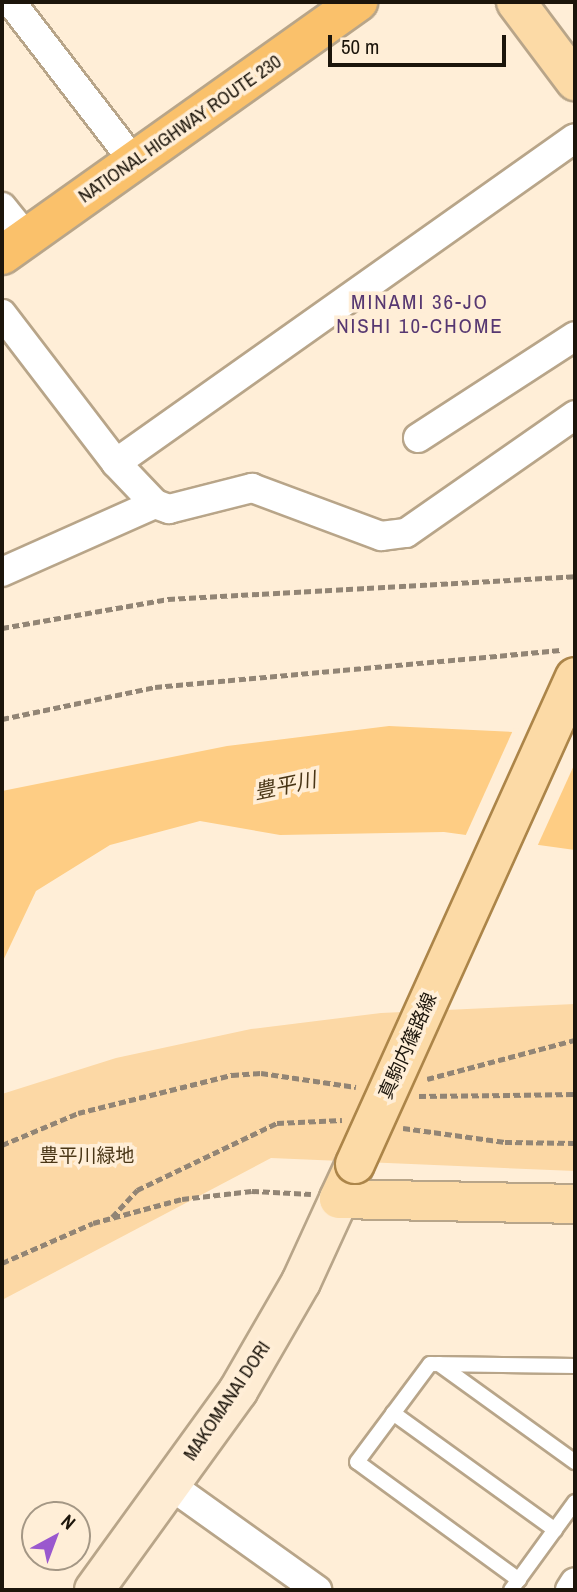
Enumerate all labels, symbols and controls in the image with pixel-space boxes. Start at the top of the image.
scale bar [332,21,510,65]
text: 50 m [341,32,379,61]
street label: NATIONAL HIGHWAY ROUTE 230 [74,50,286,208]
district label: MINAMI 36-JO NISHI 10-CHOME [338,289,502,339]
water label: 豊平川 [252,767,318,805]
street label: 真駒内篠路線 [374,989,442,1103]
park label: 豊平川緑地 [40,1145,134,1167]
street label: MAKOMANAI DORI [179,1337,275,1465]
north arrow [21,1501,91,1571]
text: N [56,1508,81,1535]

